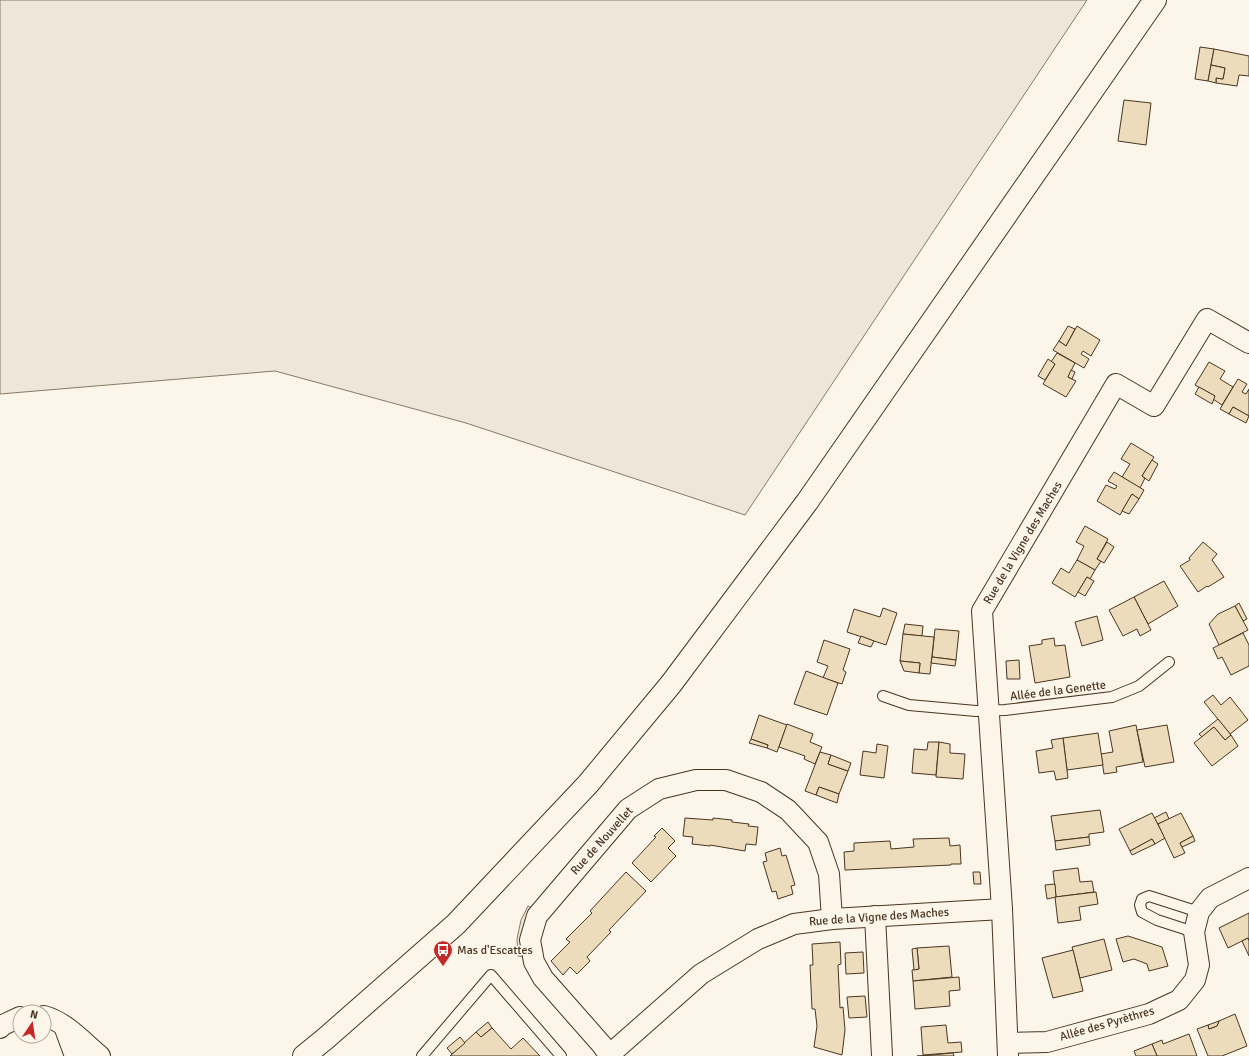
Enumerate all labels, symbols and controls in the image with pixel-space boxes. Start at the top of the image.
street label: Rue de la Vigne des Maches [980,479,1066,607]
street label: Allée de la Genette [1009,678,1107,704]
street label: Rue de Nouvellet [568,804,636,878]
street label: Rue de la Vigne des Maches [808,905,950,929]
bus stop icon: Mas d'Escattes [432,939,454,967]
place label: Mas d'Escattes [457,943,533,958]
street label: Allée des Pyrèthres [1058,1003,1156,1045]
north arrow [12,1004,52,1044]
text: N [29,1008,39,1022]

